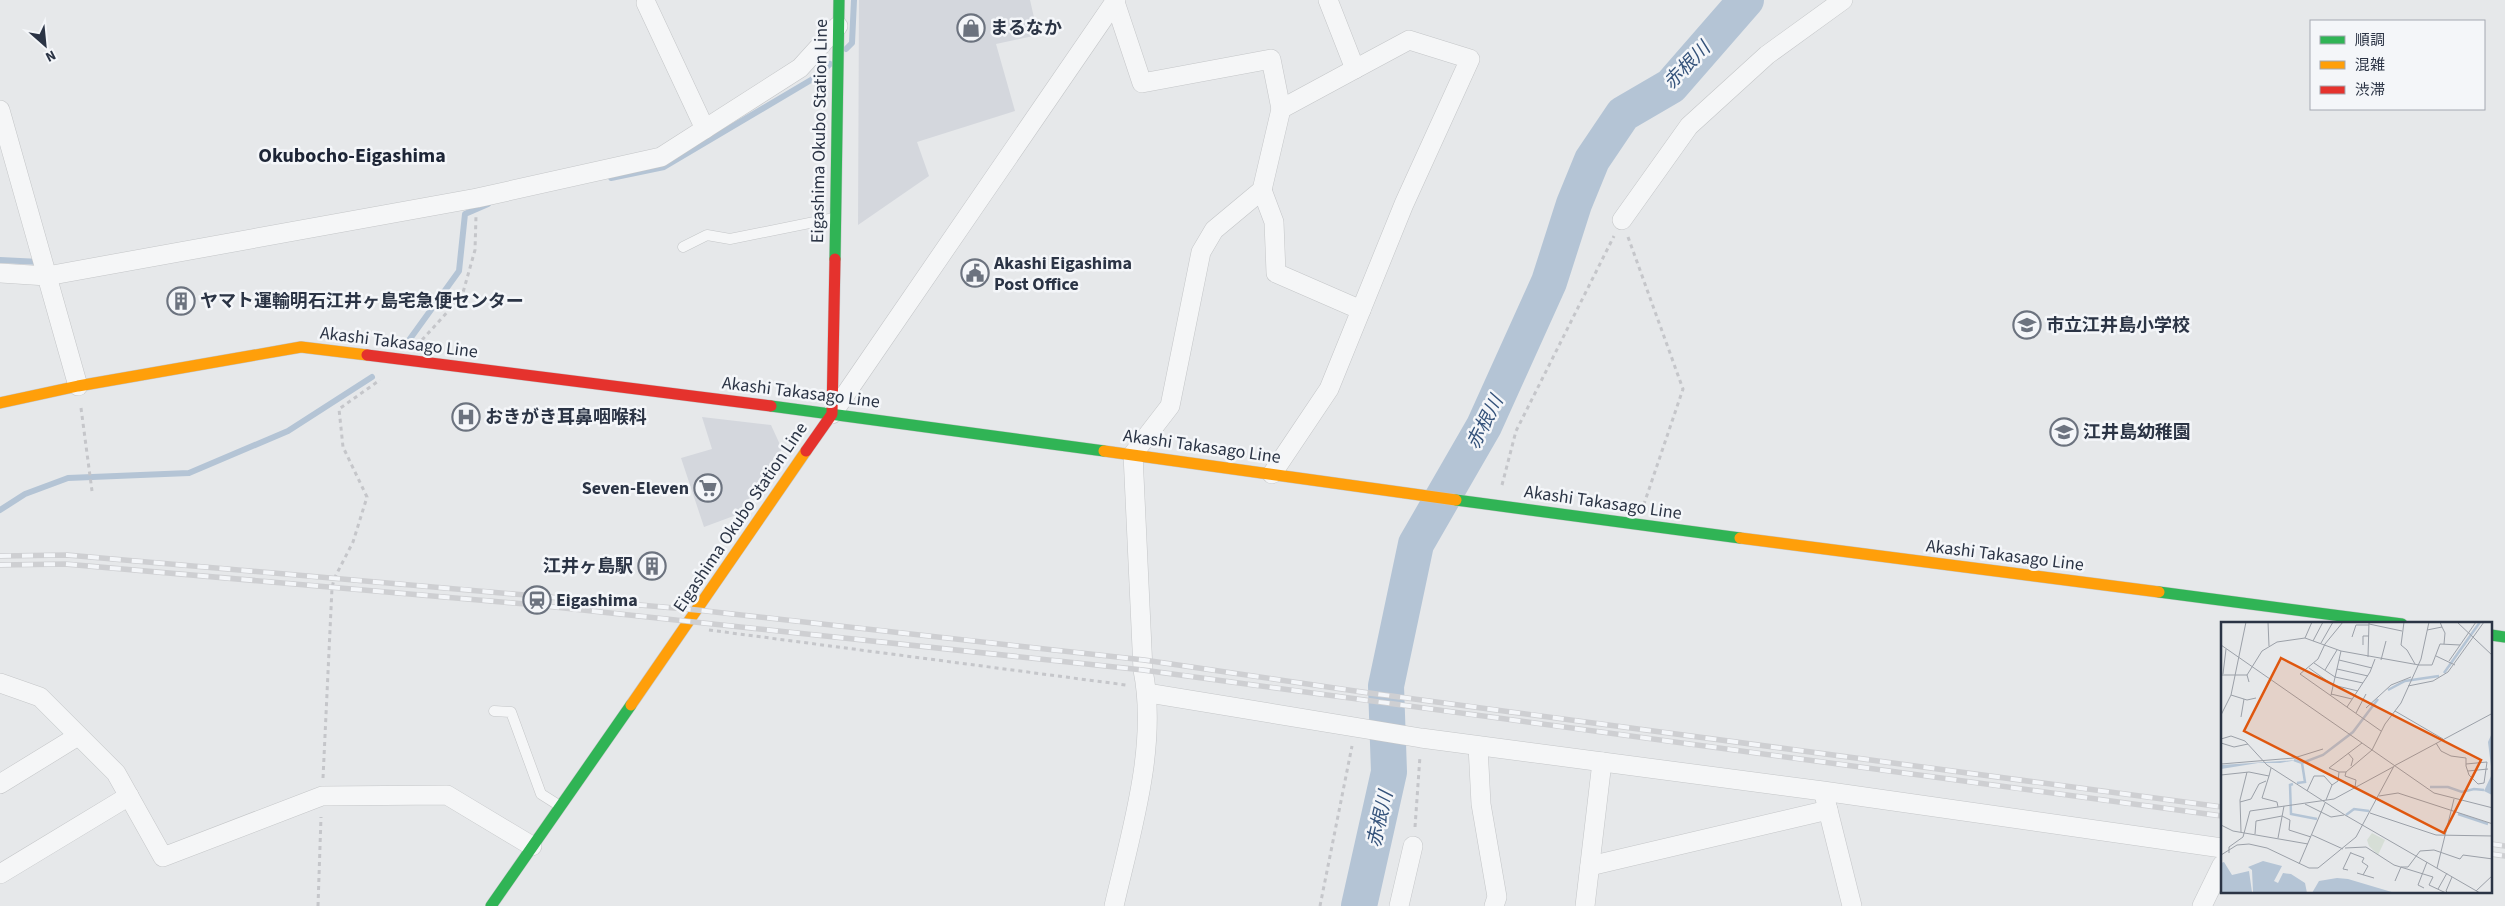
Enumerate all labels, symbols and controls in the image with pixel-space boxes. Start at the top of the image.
shop icon: まるなか [956,13,986,43]
place label: まるなか [990,16,1062,41]
street label: Eigashima Okubo Station Line [805,19,834,243]
north arrow [20,20,70,70]
legend [2310,20,2485,110]
text: 順調 [2355,30,2385,51]
water label: 赤根川 [1658,35,1718,96]
text: N [42,45,59,67]
text: 混雑 [2355,55,2385,76]
text: 渋滞 [2355,80,2385,101]
district label: Okubocho-Eigashima [258,142,446,170]
place label: Akashi Eigashima Post Office [993,251,1132,297]
public building icon: Akashi Eigashima Post Office [960,258,990,288]
building icon: ヤマト運輸明石江井ヶ島宅急便センター [166,286,196,316]
place label: ヤマト運輸明石江井ヶ島宅急便センター [200,289,524,314]
school or university icon: 市立江井島小学校 [2012,310,2042,340]
place label: 市立江井島小学校 [2046,313,2190,338]
street label: Akashi Takasago Line [319,320,479,365]
street label: Akashi Takasago Line [721,370,881,415]
water label: 赤根川 [1460,389,1511,454]
hospital icon: おきがき耳鼻咽喉科 [451,402,481,432]
place label: おきがき耳鼻咽喉科 [485,405,647,430]
street label: Eigashima Okubo Station Line [667,417,814,617]
school or university icon: 江井島幼稚園 [2049,417,2079,447]
place label: 江井島幼稚園 [2083,420,2191,445]
street label: Akashi Takasago Line [1122,423,1282,470]
supermarket icon: Seven-Eleven [693,473,723,503]
place label: Seven-Eleven [582,476,689,501]
street label: Akashi Takasago Line [1523,479,1683,526]
street label: Akashi Takasago Line [1925,533,2085,578]
building icon: 江井ヶ島駅 [637,551,667,581]
place label: 江井ヶ島駅 [543,554,633,579]
station icon: Eigashima [522,585,552,615]
place label: Eigashima [556,588,638,613]
inset map [2221,622,2492,894]
water label: 赤根川 [1361,787,1400,850]

